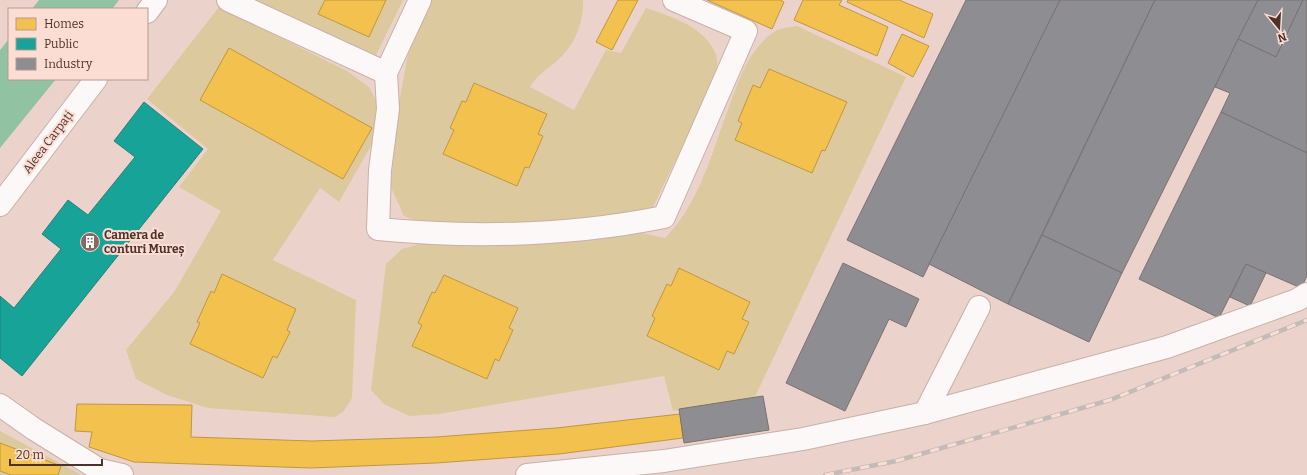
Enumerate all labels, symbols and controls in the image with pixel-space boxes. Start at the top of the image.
legend [8,8,148,80]
north arrow [1259,8,1299,48]
text: Homes [44,17,84,31]
text: N [1275,30,1288,45]
text: Public [44,37,79,51]
text: Industry [44,57,93,71]
street label: Aleea Carpați [20,108,77,177]
place label: Camera de conturi Mureș [104,228,185,257]
building icon: Camera de conturi Mureș [79,231,101,253]
scale bar [10,441,102,467]
text: 20 m [16,448,45,462]

